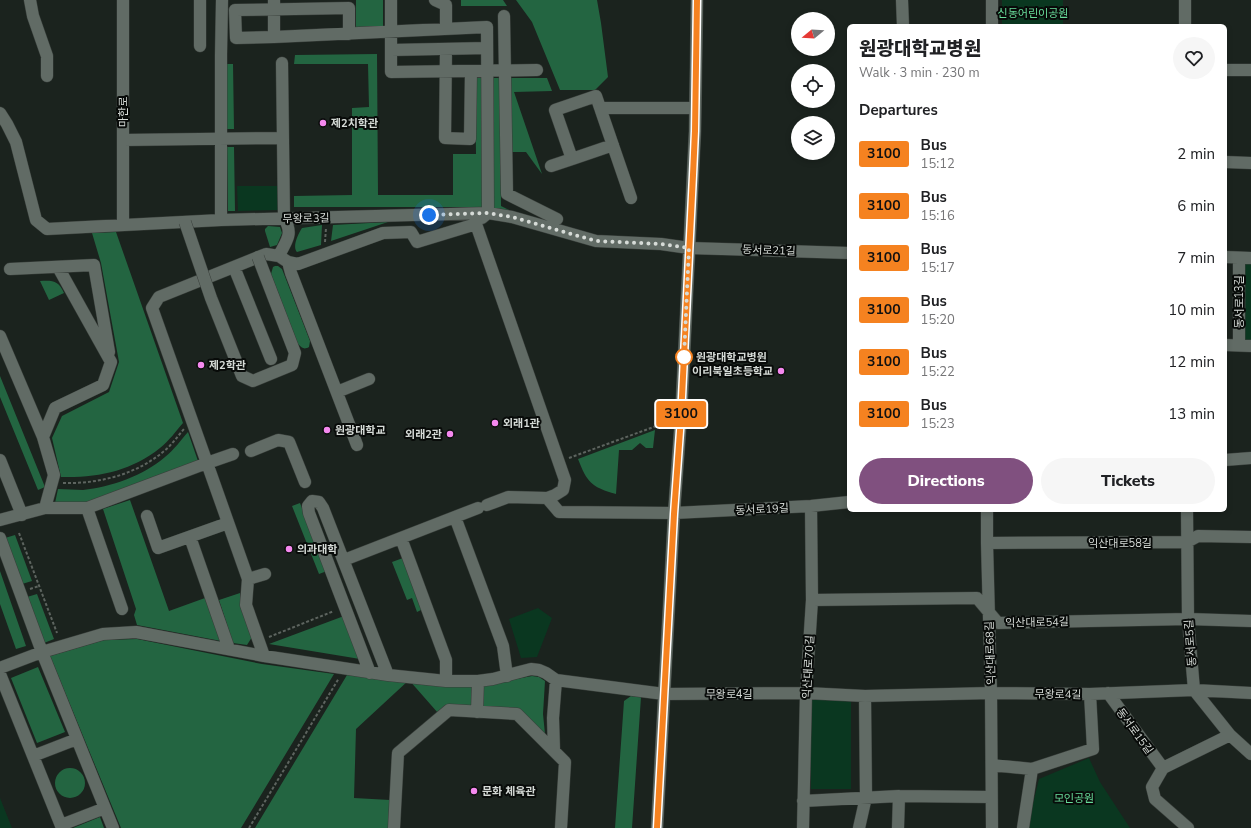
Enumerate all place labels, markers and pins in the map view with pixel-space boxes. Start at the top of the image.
place label: 제2치학관 [331,116,378,131]
marker: 제2치학관 [318,118,328,128]
marker: 원광대학교병원 [675,348,693,366]
place label: 원광대학교병원 [696,350,767,365]
place label: 제2학관 [209,358,246,373]
marker: 제2학관 [196,360,206,370]
place label: 이리북일초등학교 [692,364,773,379]
marker: 이리북일초등학교 [776,366,786,376]
place label: 외래1관 [503,416,540,431]
marker: 외래1관 [490,418,500,428]
place label: 원광대학교 [335,423,386,438]
marker: 원광대학교 [322,425,332,435]
place label: 외래2관 [405,427,442,442]
marker: 외래2관 [445,429,455,439]
place label: 의과대학 [297,542,337,557]
marker: 의과대학 [284,544,294,554]
place label: 문화 체육관 [482,784,536,799]
marker: 문화 체육관 [469,786,479,796]

